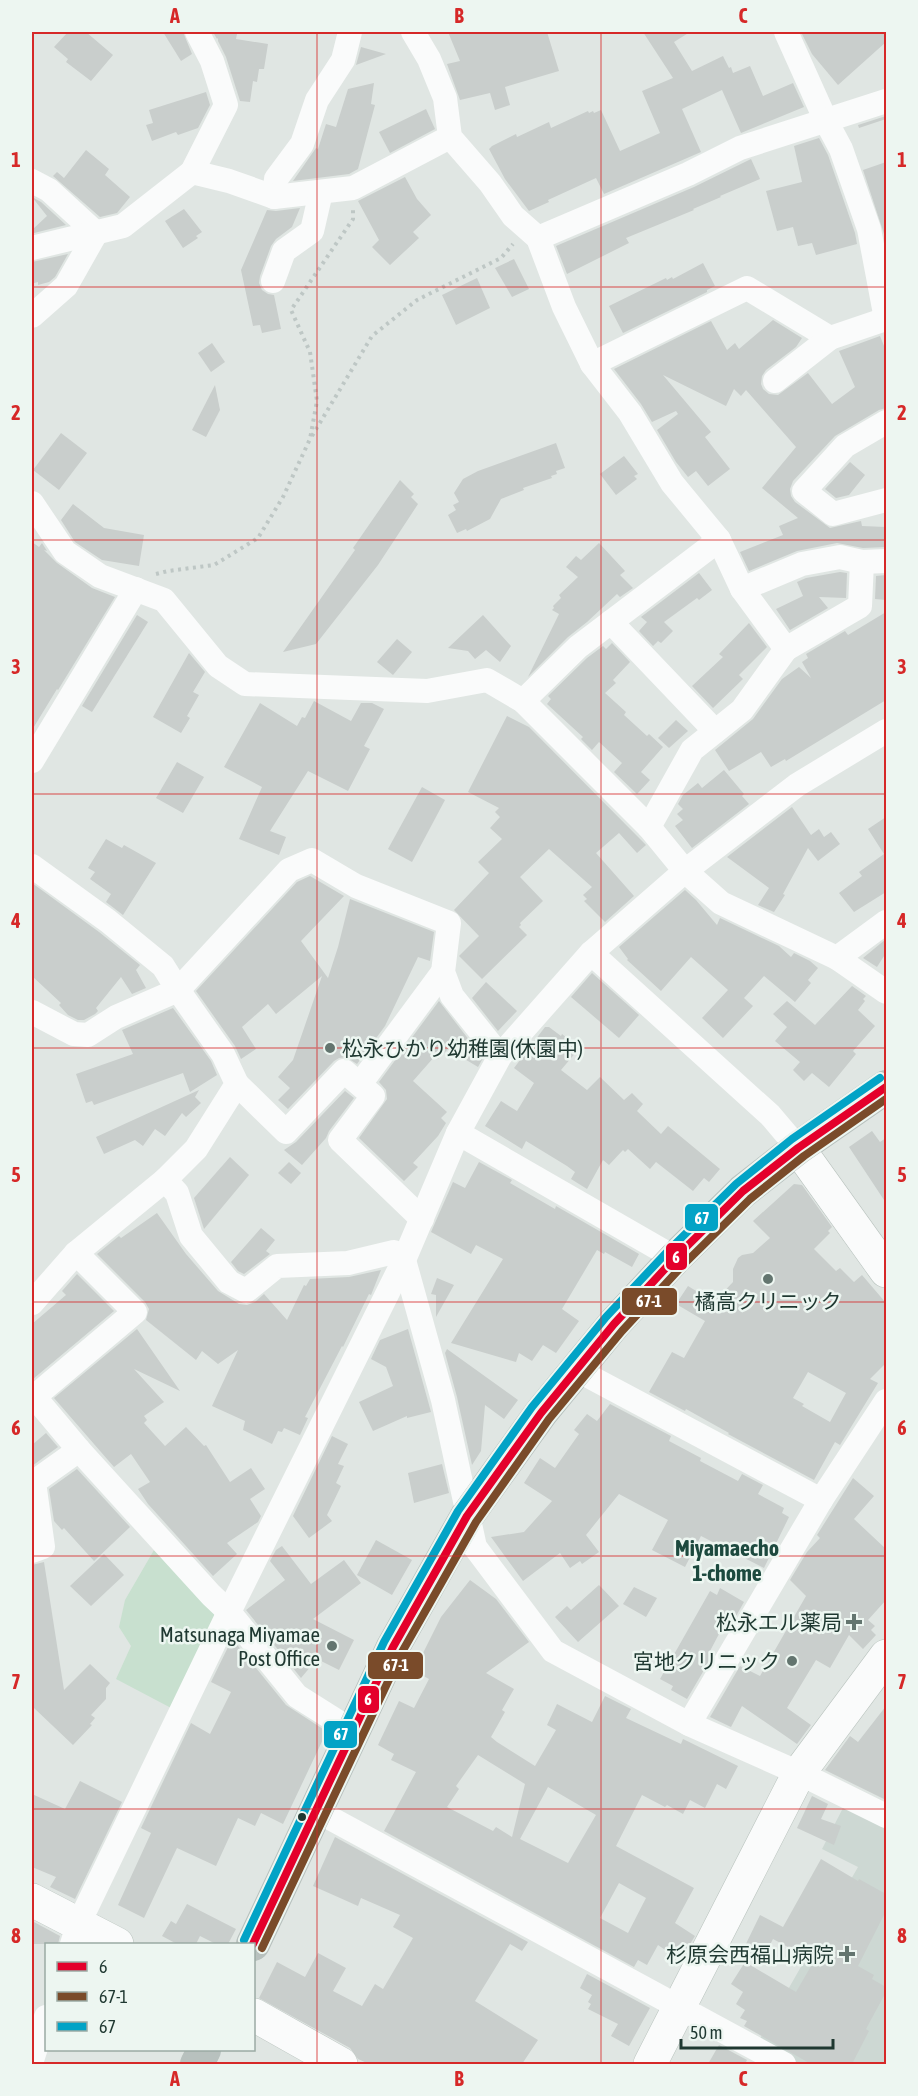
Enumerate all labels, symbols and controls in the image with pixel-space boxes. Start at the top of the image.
text: A [169,4,180,27]
text: B [454,4,464,27]
text: C [739,4,748,27]
text: 1 [11,148,21,171]
text: 1 [897,148,907,171]
text: 2 [11,401,21,424]
text: 2 [897,401,907,424]
text: 3 [11,655,21,678]
text: 3 [897,655,907,678]
text: 4 [10,909,21,932]
text: 4 [896,909,907,932]
place label: 松永ひかり幼稚園(休園中) [342,1036,583,1060]
marker: 松永ひかり幼稚園(休園中) [323,1041,337,1055]
text: 5 [11,1163,21,1186]
text: 5 [897,1163,907,1186]
line badge: 67 [684,1203,719,1232]
text: 67 [694,1209,710,1227]
line badge: 6 [665,1242,688,1271]
text: 6 [672,1248,680,1266]
marker: 橘高クリニック [761,1272,775,1286]
line badge: 67-1 [621,1287,678,1316]
place label: 橘高クリニック [695,1289,842,1313]
text: 67-1 [636,1292,662,1310]
text: 6 [11,1416,21,1439]
text: 6 [897,1416,907,1439]
district label: Miyamaecho 1-chome [675,1535,779,1586]
place label: 松永エル薬局 [716,1610,842,1634]
marker: 松永エル薬局 [847,1615,861,1629]
place label: Matsunaga Miyamae Post Office [160,1622,320,1670]
marker: Matsunaga Miyamae Post Office [325,1639,339,1653]
place label: 宮地クリニック [633,1649,780,1673]
line badge: 67-1 [367,1651,424,1680]
marker: 宮地クリニック [785,1654,799,1668]
text: 67-1 [383,1656,409,1674]
text: 7 [11,1670,21,1693]
text: 7 [897,1670,907,1693]
line badge: 6 [357,1685,380,1714]
text: 6 [364,1690,372,1708]
line badge: 67 [323,1720,358,1749]
text: 67 [333,1725,349,1743]
unlabelled marker [296,1811,308,1823]
text: 8 [11,1924,21,1947]
text: 8 [897,1924,907,1947]
place label: 杉原会西福山病院 [666,1942,834,1966]
legend [45,1943,255,2051]
marker: 杉原会西福山病院 [838,1945,856,1963]
text: 6 [99,1956,107,1977]
text: 67-1 [99,1986,128,2007]
scale bar [681,2012,832,2050]
text: 67 [99,2016,116,2037]
text: 50 m [690,2022,722,2043]
text: A [169,2067,180,2090]
text: B [454,2067,464,2090]
text: C [739,2067,748,2090]

